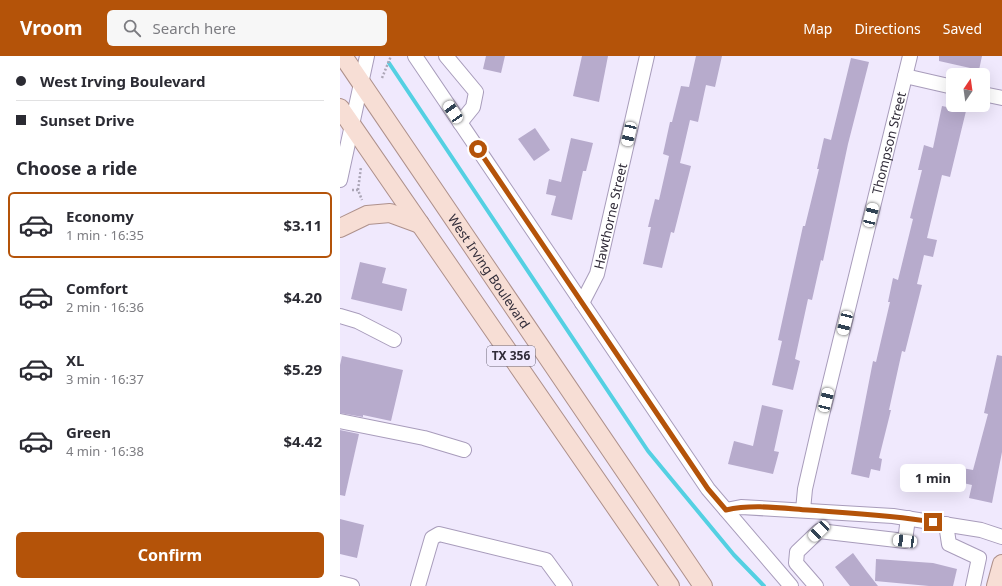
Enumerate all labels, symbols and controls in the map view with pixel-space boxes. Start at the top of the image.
search box [107,10,387,46]
text: Vroom [20,15,83,41]
icon: search [121,17,143,39]
text: Search here [153,18,236,38]
text: Map [803,19,832,38]
text: Directions [854,19,921,38]
text: Saved [943,19,982,38]
north arrow [946,68,990,112]
map controls [946,68,990,112]
text: West Irving Boulevard [40,71,205,91]
street label: Thompson Street [867,90,910,196]
car [441,99,465,125]
text: Sunset Drive [40,110,134,130]
car [620,121,638,147]
route start [469,140,487,158]
text: Choose a ride [16,156,137,180]
street label: Hawthorne Street [589,161,631,271]
car [862,202,880,228]
text: Economy [66,206,134,226]
icon: car [18,207,54,243]
street label: West Irving Boulevard [444,210,534,332]
text: $3.11 [283,215,322,235]
text: 1 min · 16:35 [66,226,144,244]
text: Comfort [66,278,128,298]
icon: car [18,279,54,315]
text: $4.20 [283,287,322,307]
text: 2 min · 16:36 [66,298,144,316]
car [836,310,854,336]
road number: TX 356 [487,346,535,366]
text: XL [66,350,84,370]
icon: car [18,351,54,387]
text: $5.29 [283,359,322,379]
text: 3 min · 16:37 [66,370,144,388]
car [817,387,835,413]
text: Green [66,422,111,442]
icon: car [18,423,54,459]
text: $4.42 [283,431,322,451]
text: 4 min · 16:38 [66,442,144,460]
callout: 1 min [900,464,966,492]
text: 1 min [915,469,951,487]
route end [924,513,942,531]
car [806,518,832,544]
button: Confirm [16,532,324,578]
car [892,534,918,548]

